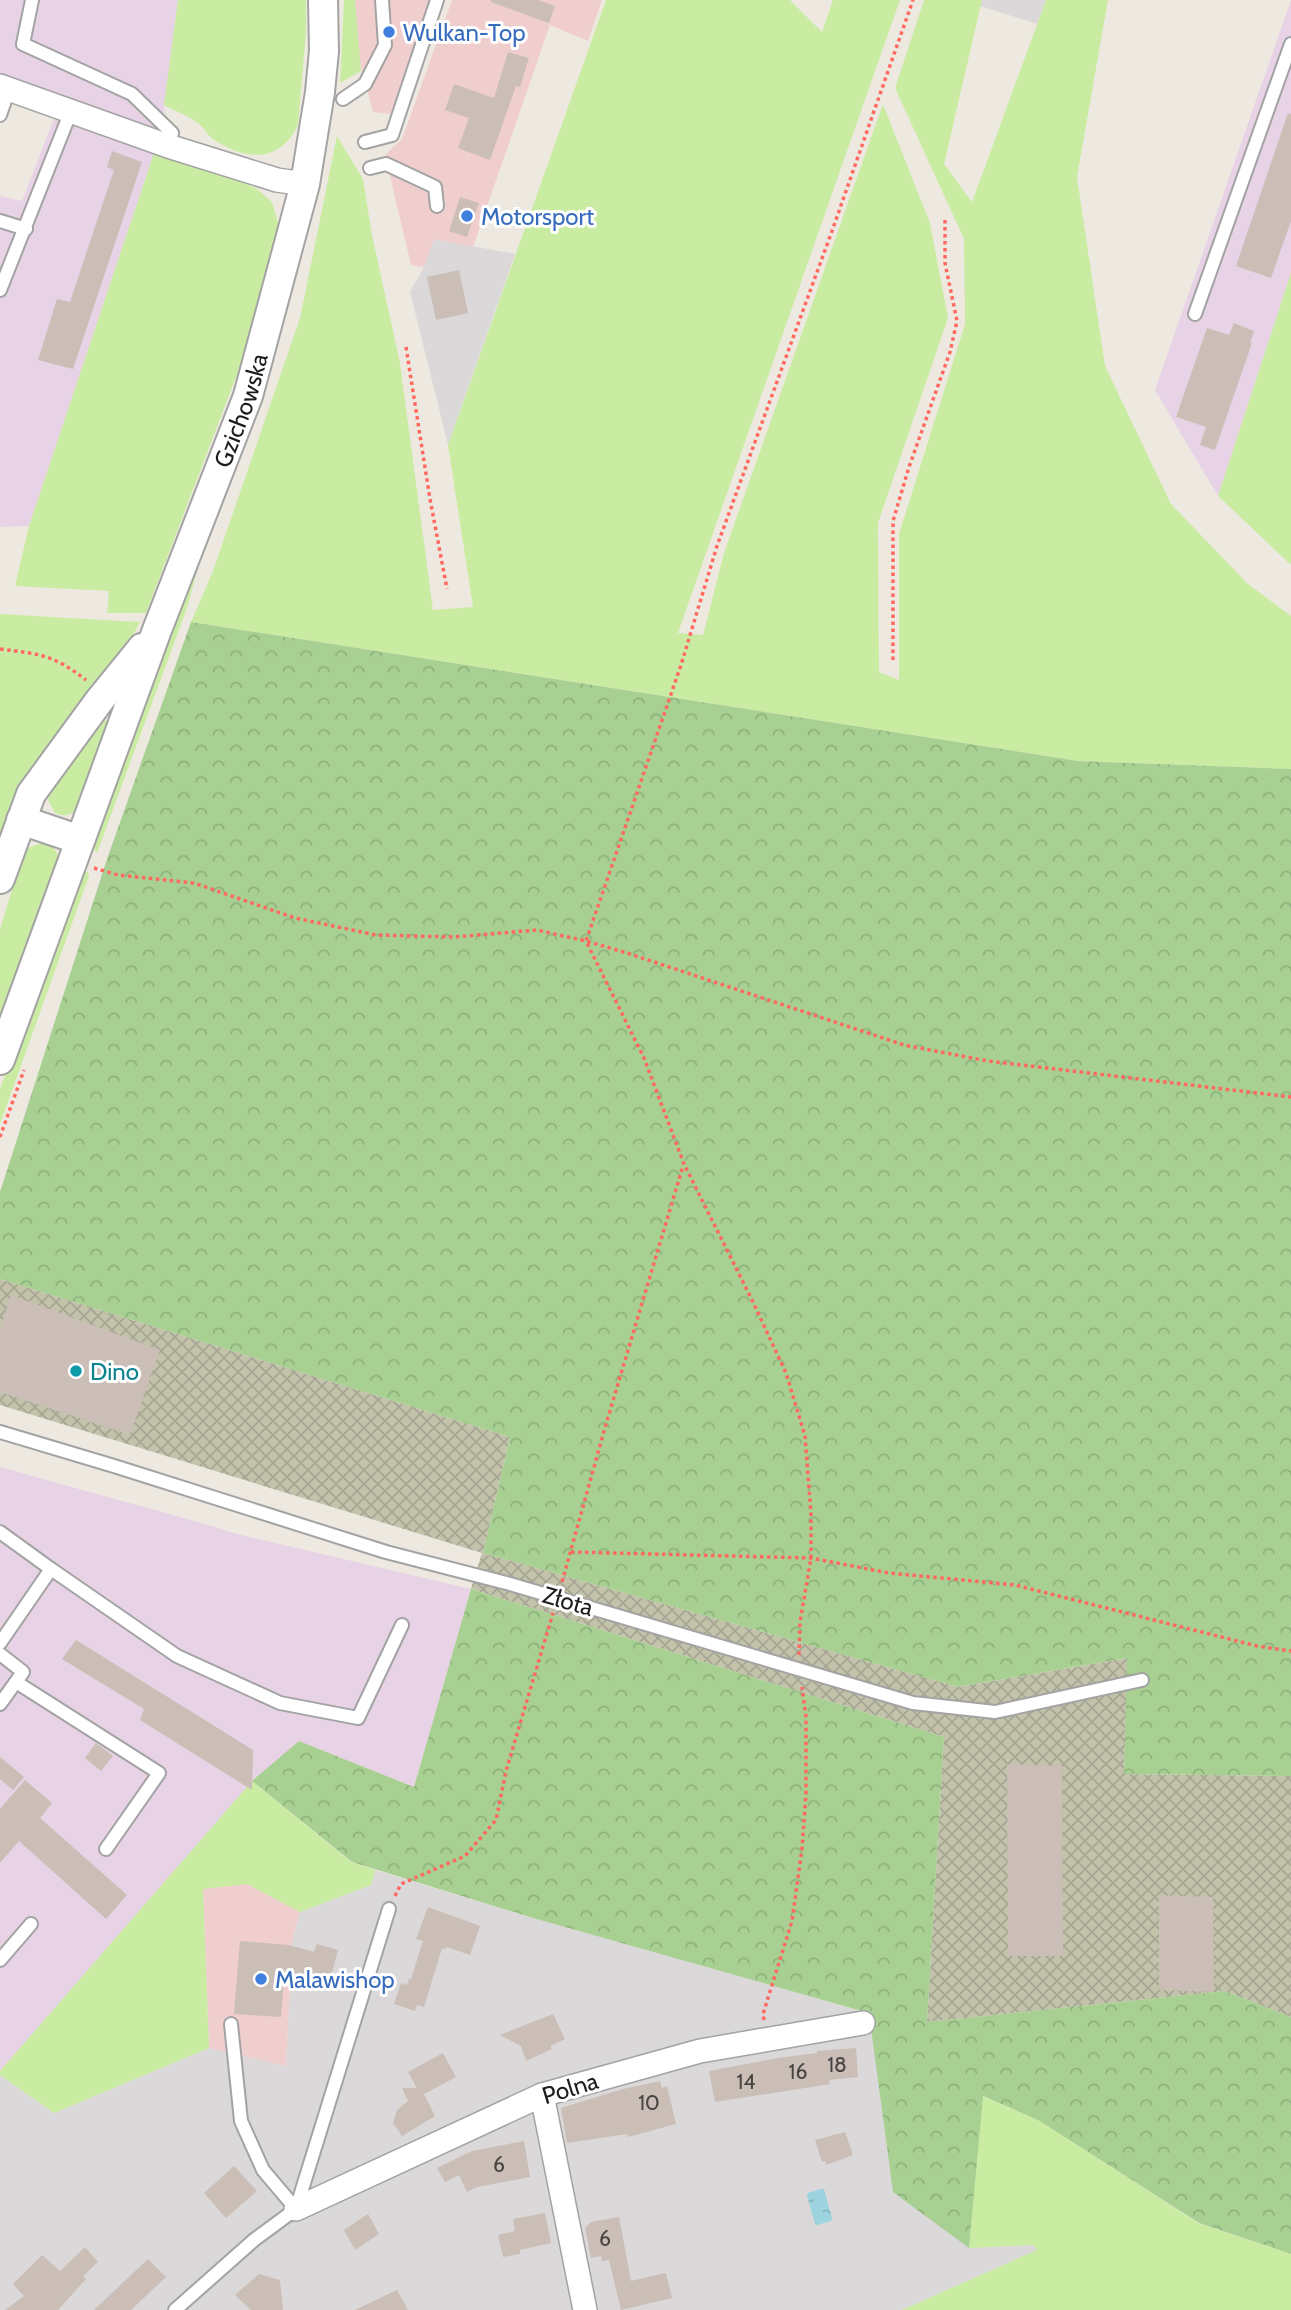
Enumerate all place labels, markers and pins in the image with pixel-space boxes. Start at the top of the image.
place label: Wulkan-Top [403,18,526,47]
marker: Wulkan-Top [381,24,397,40]
place label: Motorsport [481,202,594,231]
marker: Motorsport [459,208,475,224]
place label: Dino [90,1357,139,1386]
marker: Dino [68,1363,84,1379]
place label: Malawishop [275,1965,395,1994]
marker: Malawishop [253,1971,269,1987]

